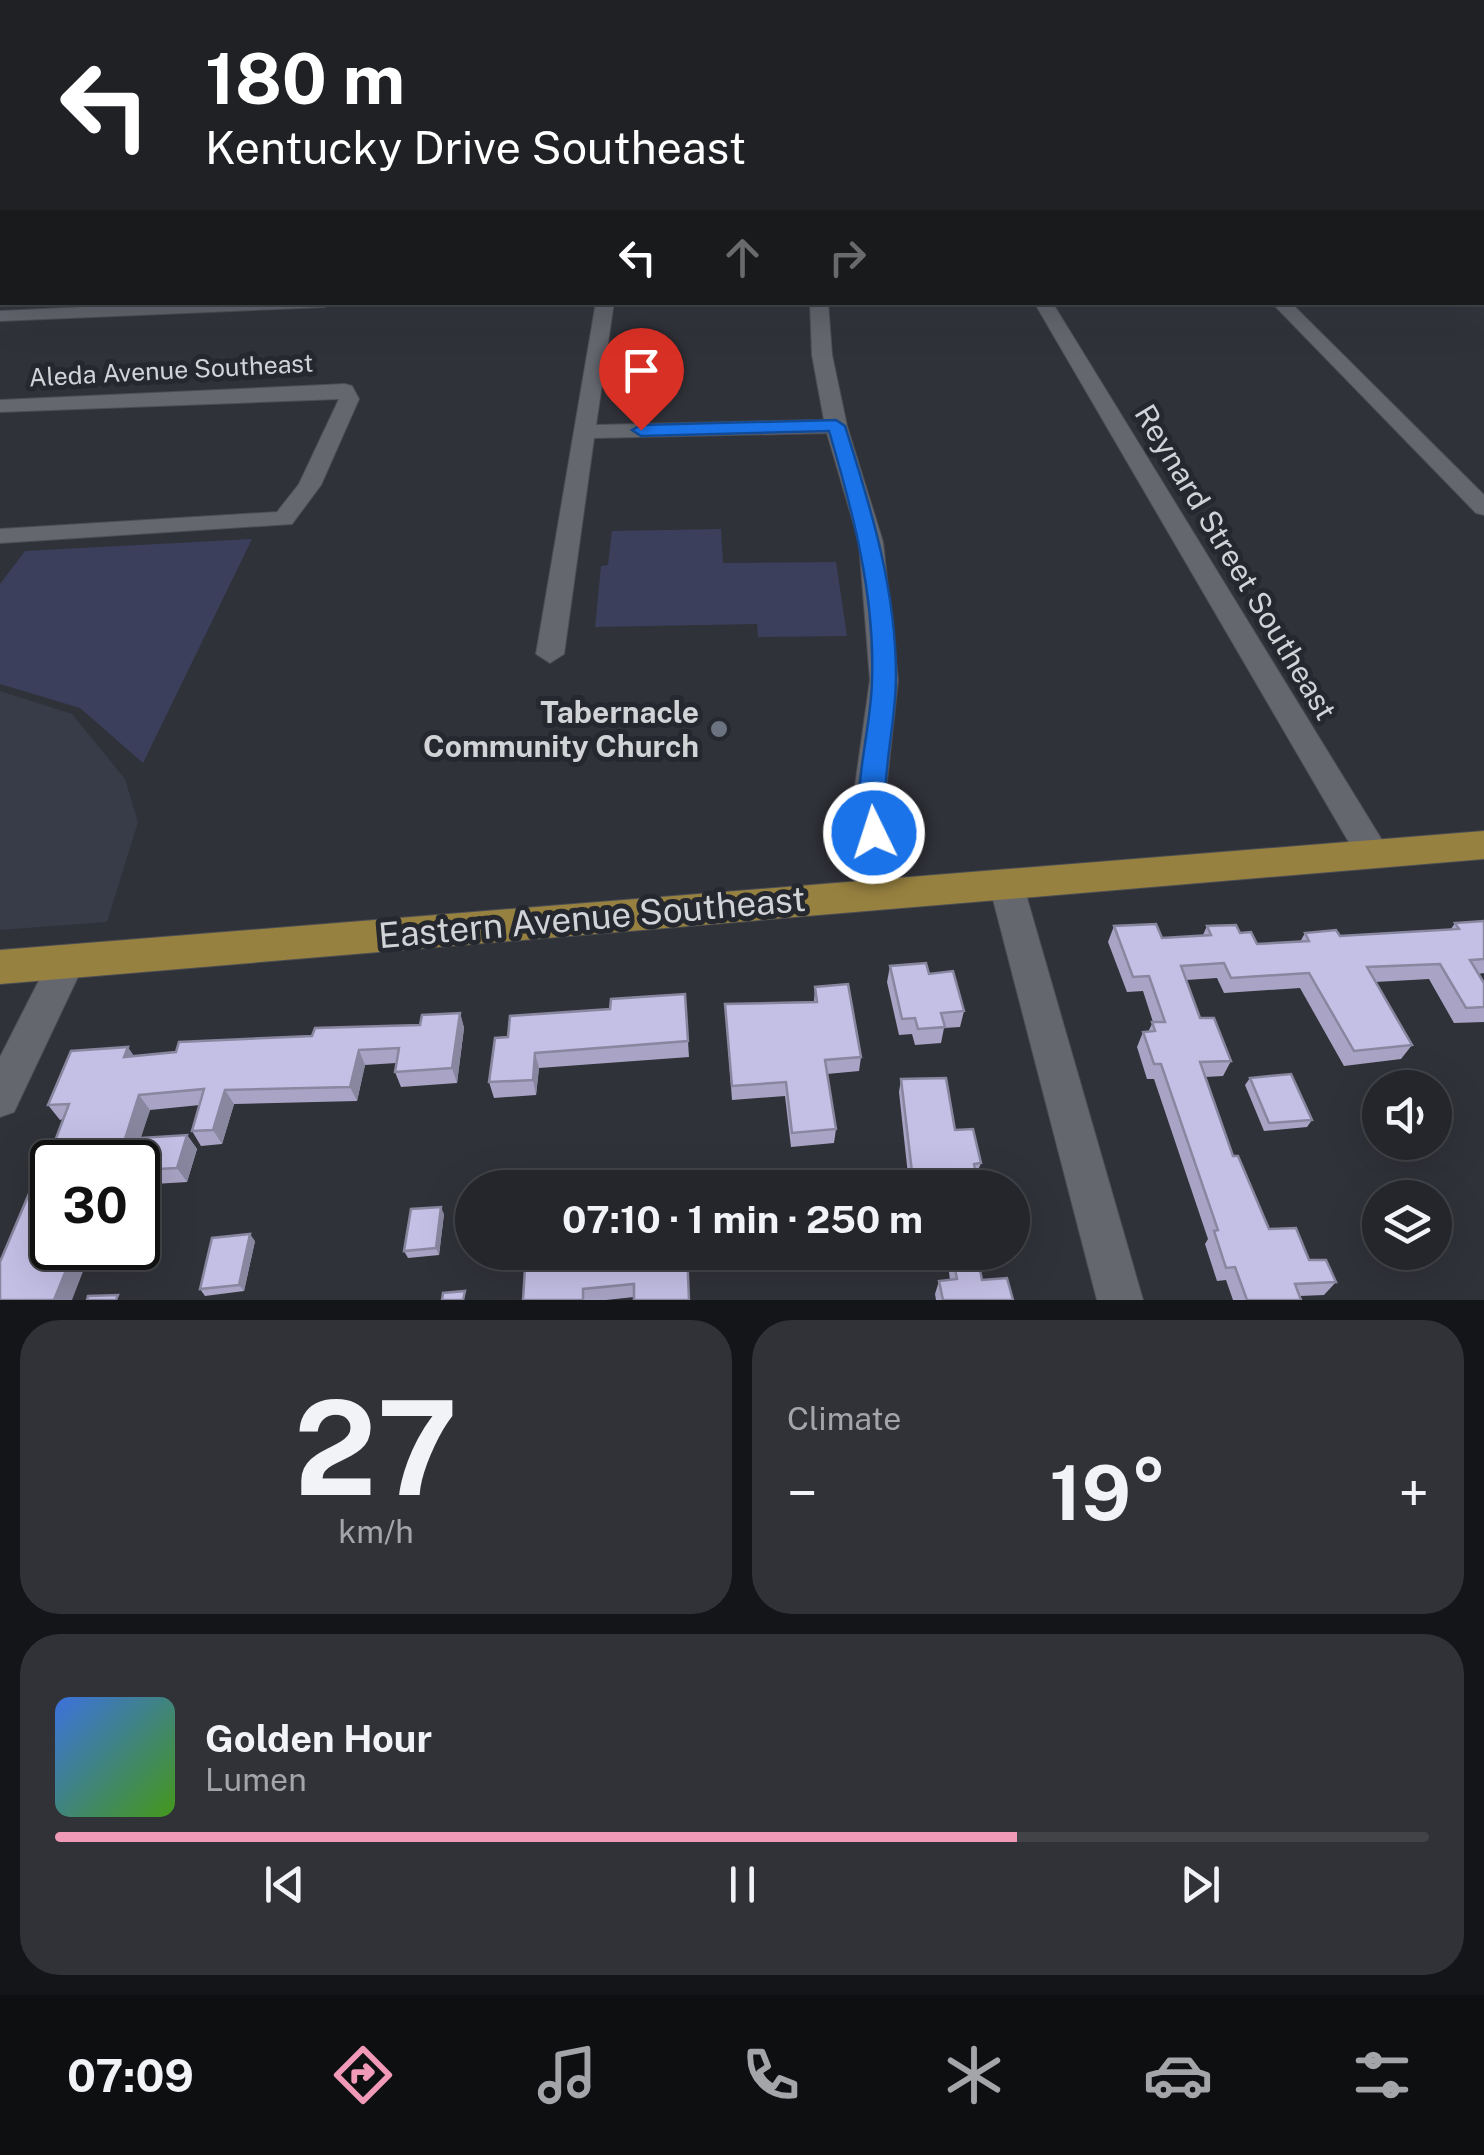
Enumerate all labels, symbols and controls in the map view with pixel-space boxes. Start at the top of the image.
text: 180 m [205,37,405,120]
icon: left [40,40,170,170]
text: Kentucky Drive Southeast [205,121,746,174]
icon: left [610,230,665,285]
icon: ahead [715,230,770,285]
icon: right [820,230,875,285]
pin [599,328,684,431]
icon: arrive [614,343,669,398]
street label: Aleda Avenue Southeast [28,348,314,392]
street label: Reynard Street Southeast [1128,398,1344,726]
place label: Tabernacle Community Church [423,694,699,764]
marker: Tabernacle Community Church [708,718,730,740]
position arrow [822,781,926,885]
street label: Eastern Avenue Southeast [377,878,807,956]
map controls [1362,1070,1452,1270]
button: sound [1362,1070,1452,1160]
speed limit sign: 30 [30,1140,160,1270]
button: layers [1362,1180,1452,1270]
text: 07:10 · 1 min · 250 m [562,1197,923,1242]
text: 27 [294,1372,458,1524]
text: Climate [787,1400,901,1437]
text: 19° [1049,1449,1167,1537]
text: − [787,1461,818,1525]
text: + [1398,1461,1429,1525]
text: km/h [338,1513,414,1550]
text: Golden Hour [205,1716,432,1761]
text: Lumen [205,1761,307,1798]
icon: previous [257,1857,312,1912]
icon: pause [715,1857,770,1912]
icon: next [1173,1857,1228,1912]
icon: directions [328,2040,398,2110]
icon: music [532,2040,602,2110]
icon: phone [736,2040,806,2110]
icon: climate [939,2040,1009,2110]
icon: car [1143,2040,1213,2110]
icon: filters [1347,2040,1417,2110]
text: 07:09 [67,2049,194,2102]

